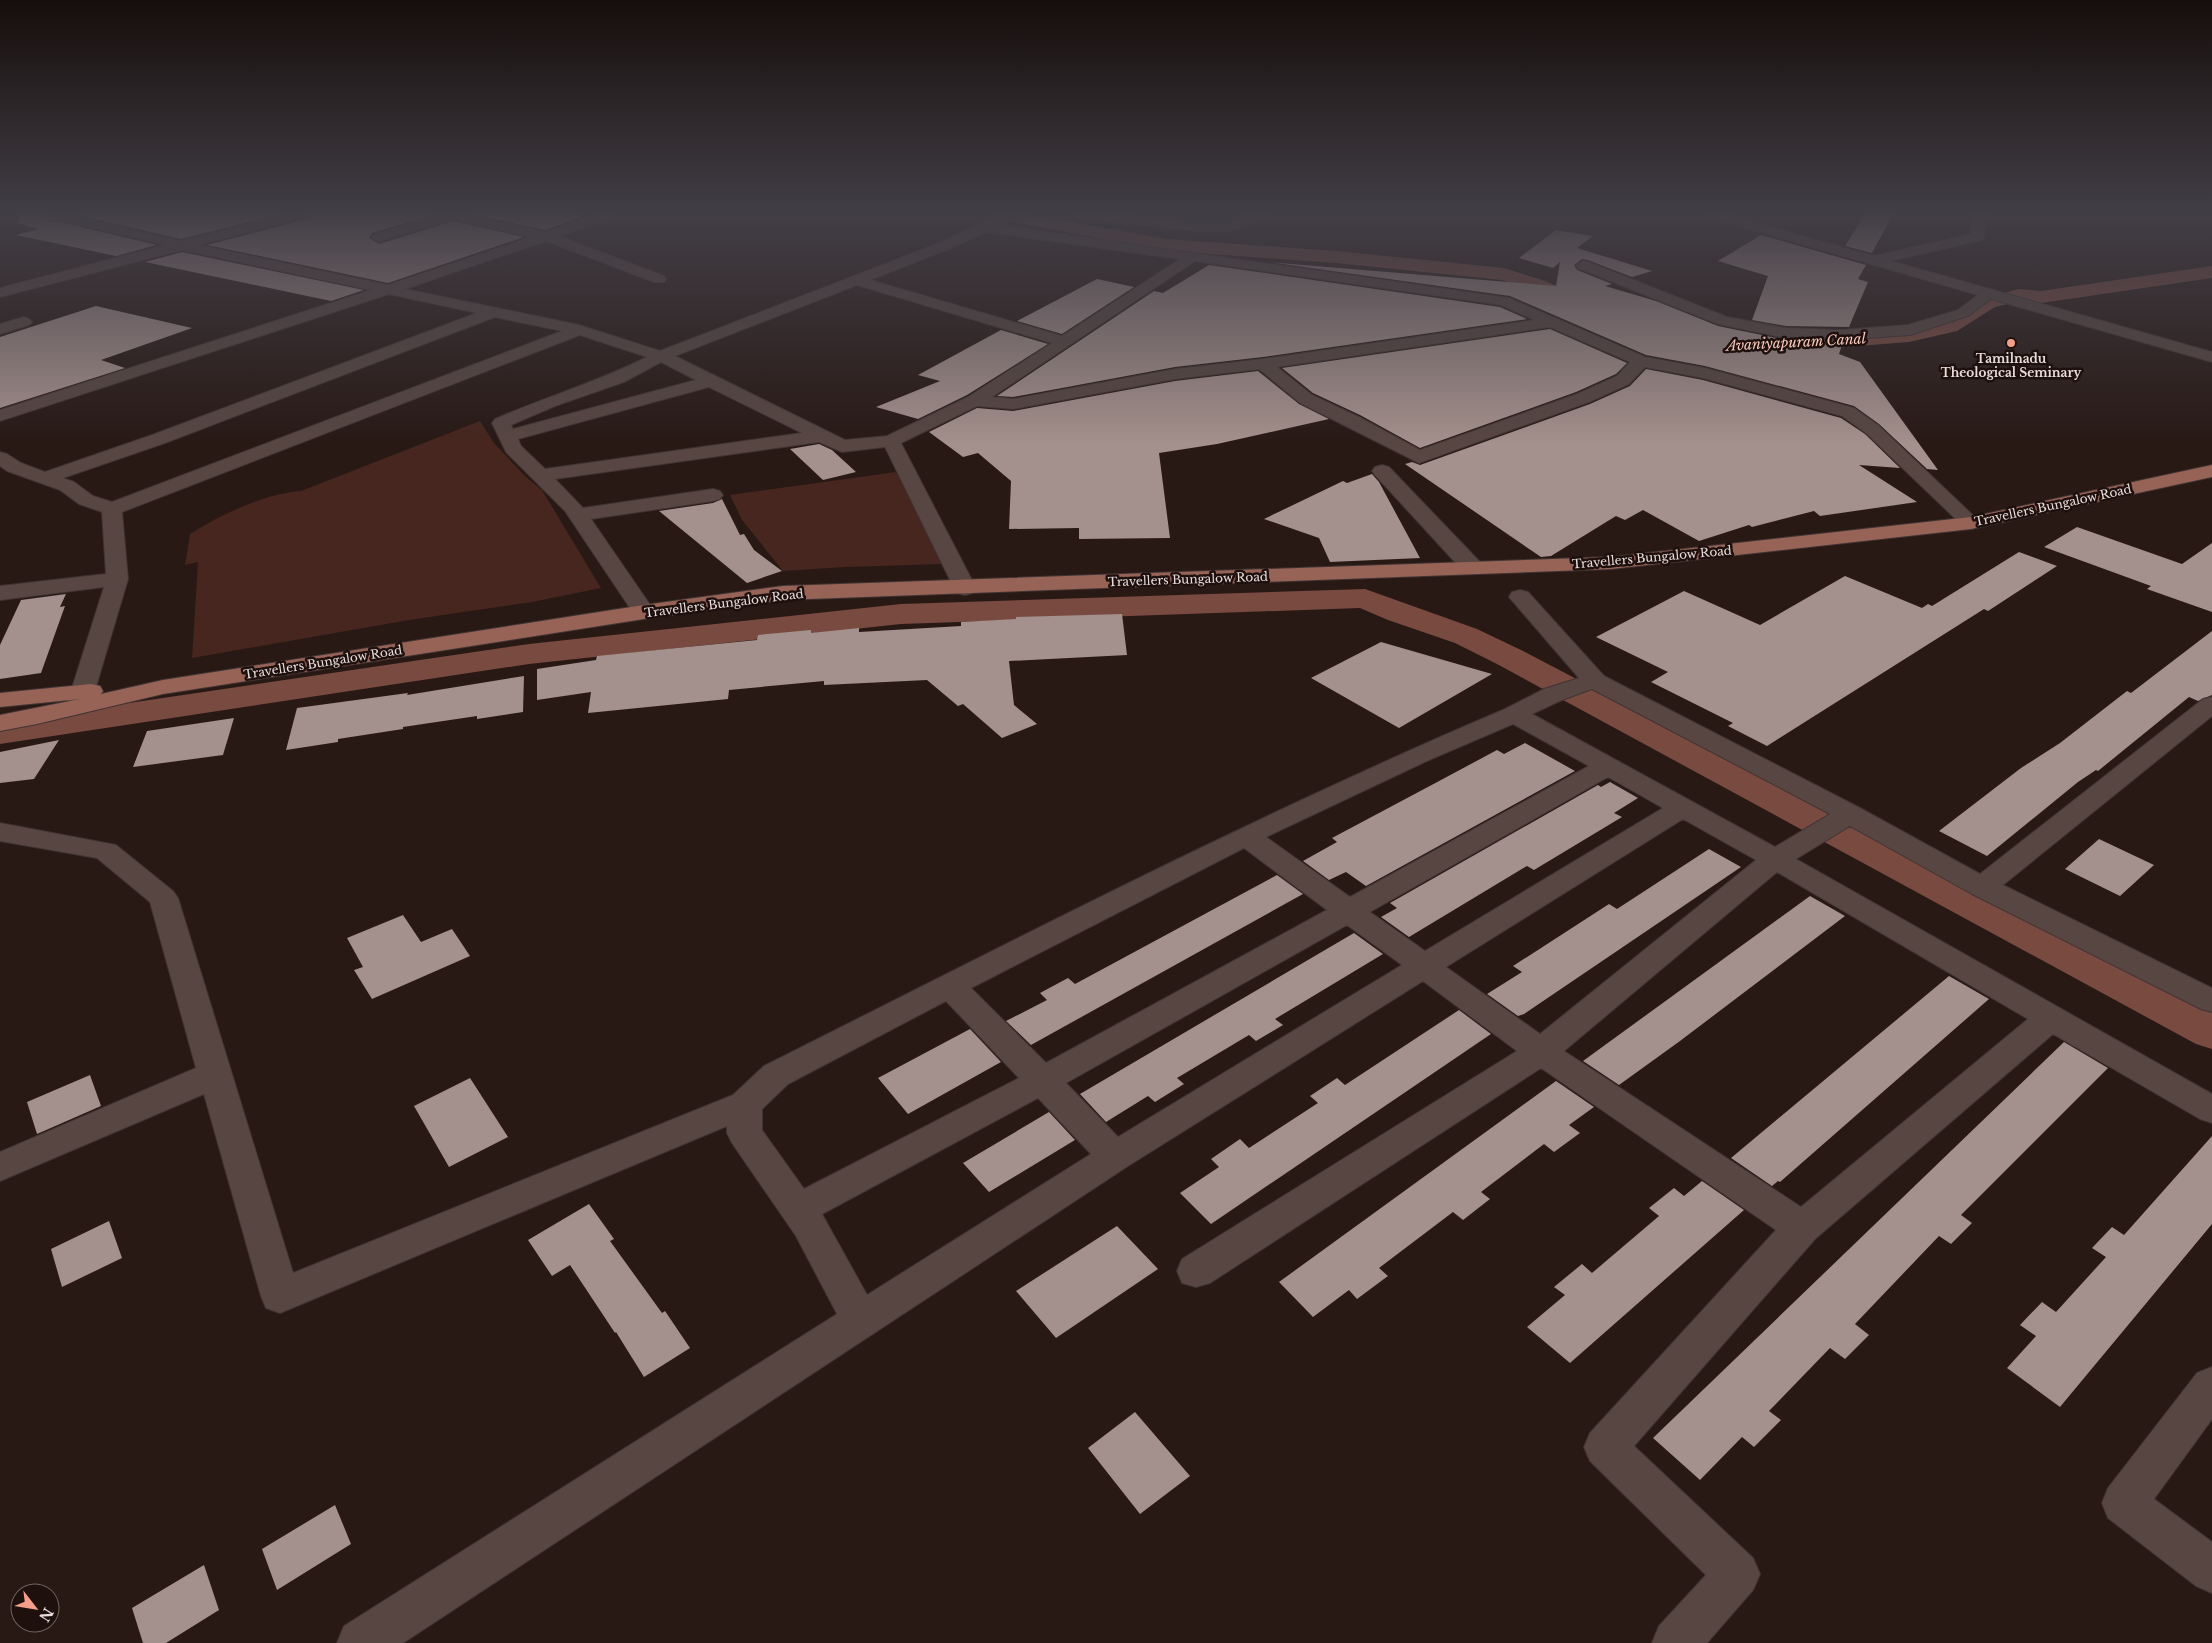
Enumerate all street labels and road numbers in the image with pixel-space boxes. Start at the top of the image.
street label: Travellers Bungalow Road [1973,481,2133,529]
street label: Travellers Bungalow Road [1572,543,1732,571]
street label: Travellers Bungalow Road [1108,569,1268,589]
street label: Travellers Bungalow Road [644,586,804,620]
street label: Travellers Bungalow Road [243,642,403,682]

